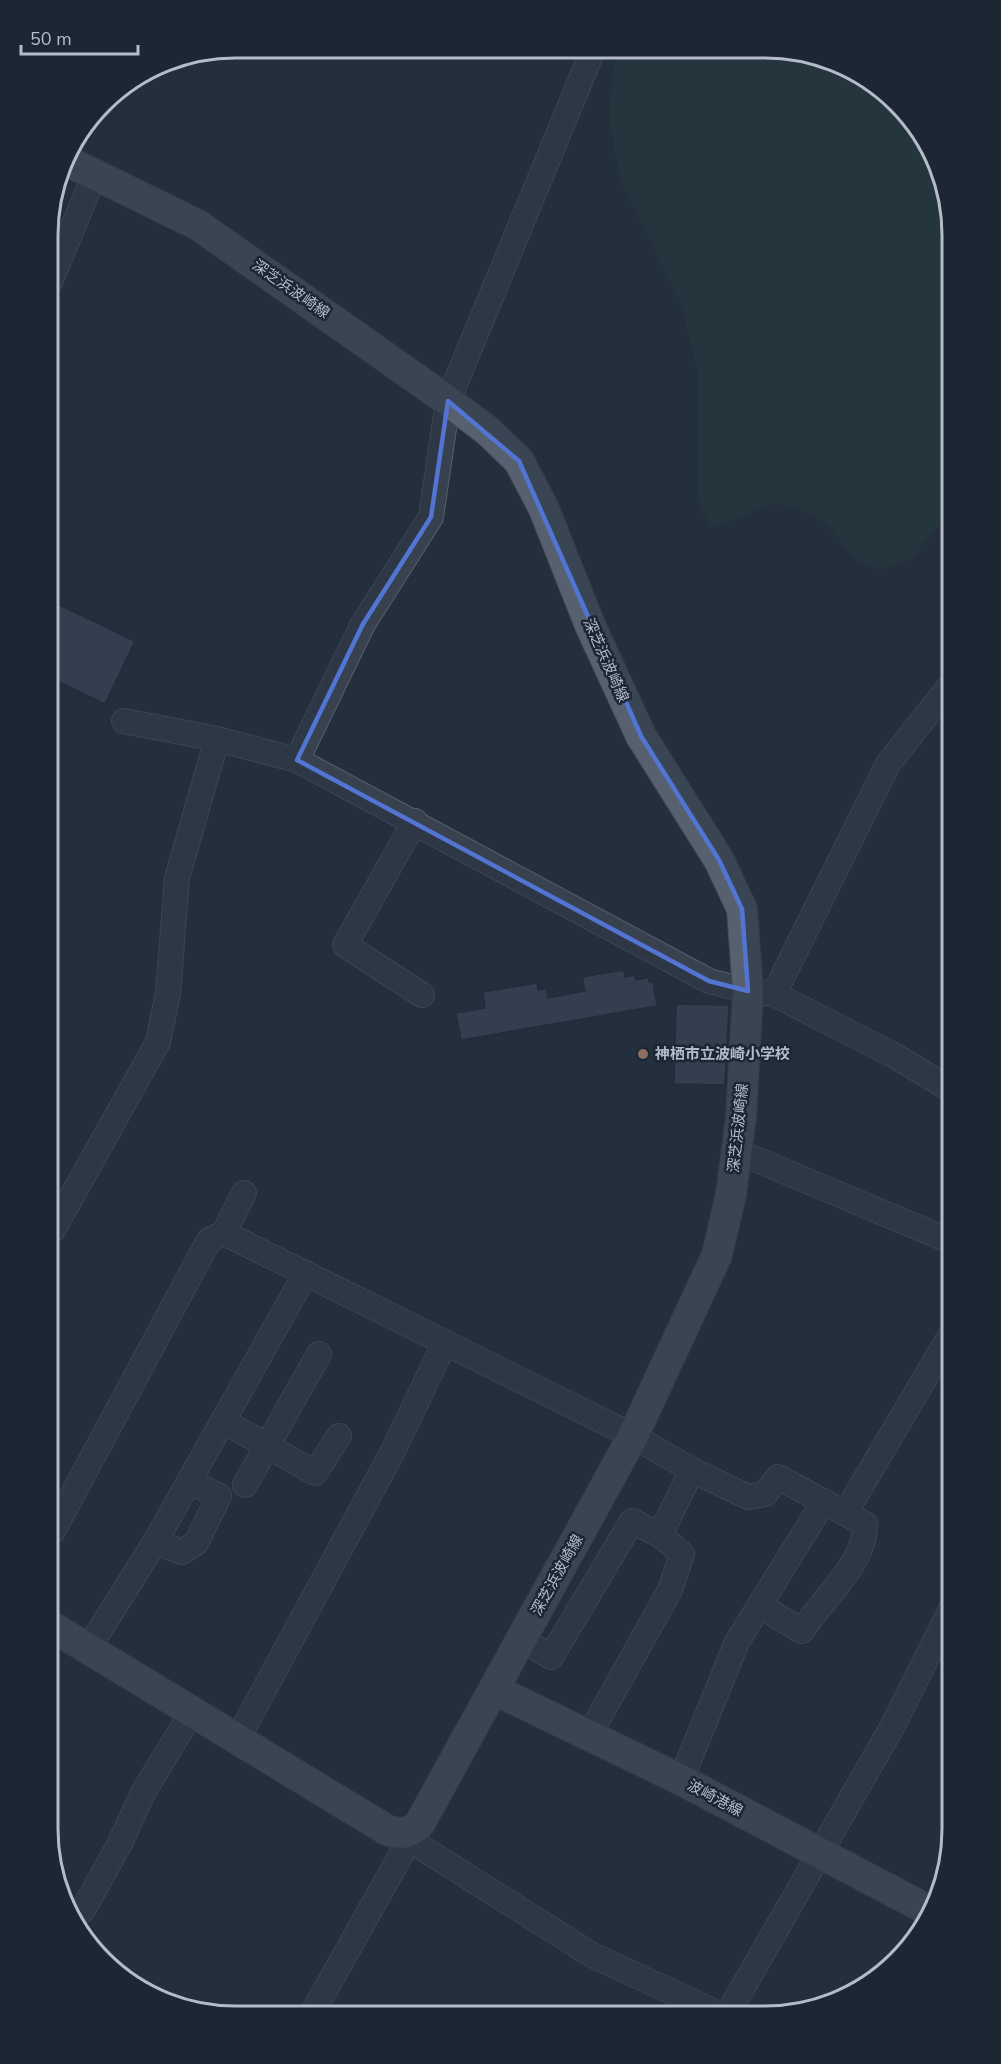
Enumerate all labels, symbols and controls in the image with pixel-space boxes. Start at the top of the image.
scale bar [21,18,138,56]
text: 50 m [30,27,72,51]
street label: 深芝浜波崎線 [248,255,334,323]
street label: 深芝浜波崎線 [579,615,633,705]
place label: 神栖市立波崎小学校 [654,1044,790,1064]
marker: 神栖市立波崎小学校 [636,1047,650,1061]
street label: 深芝浜波崎線 [723,1082,753,1174]
street label: 深芝浜波崎線 [526,1531,588,1619]
street label: 波崎港線 [684,1775,746,1821]

